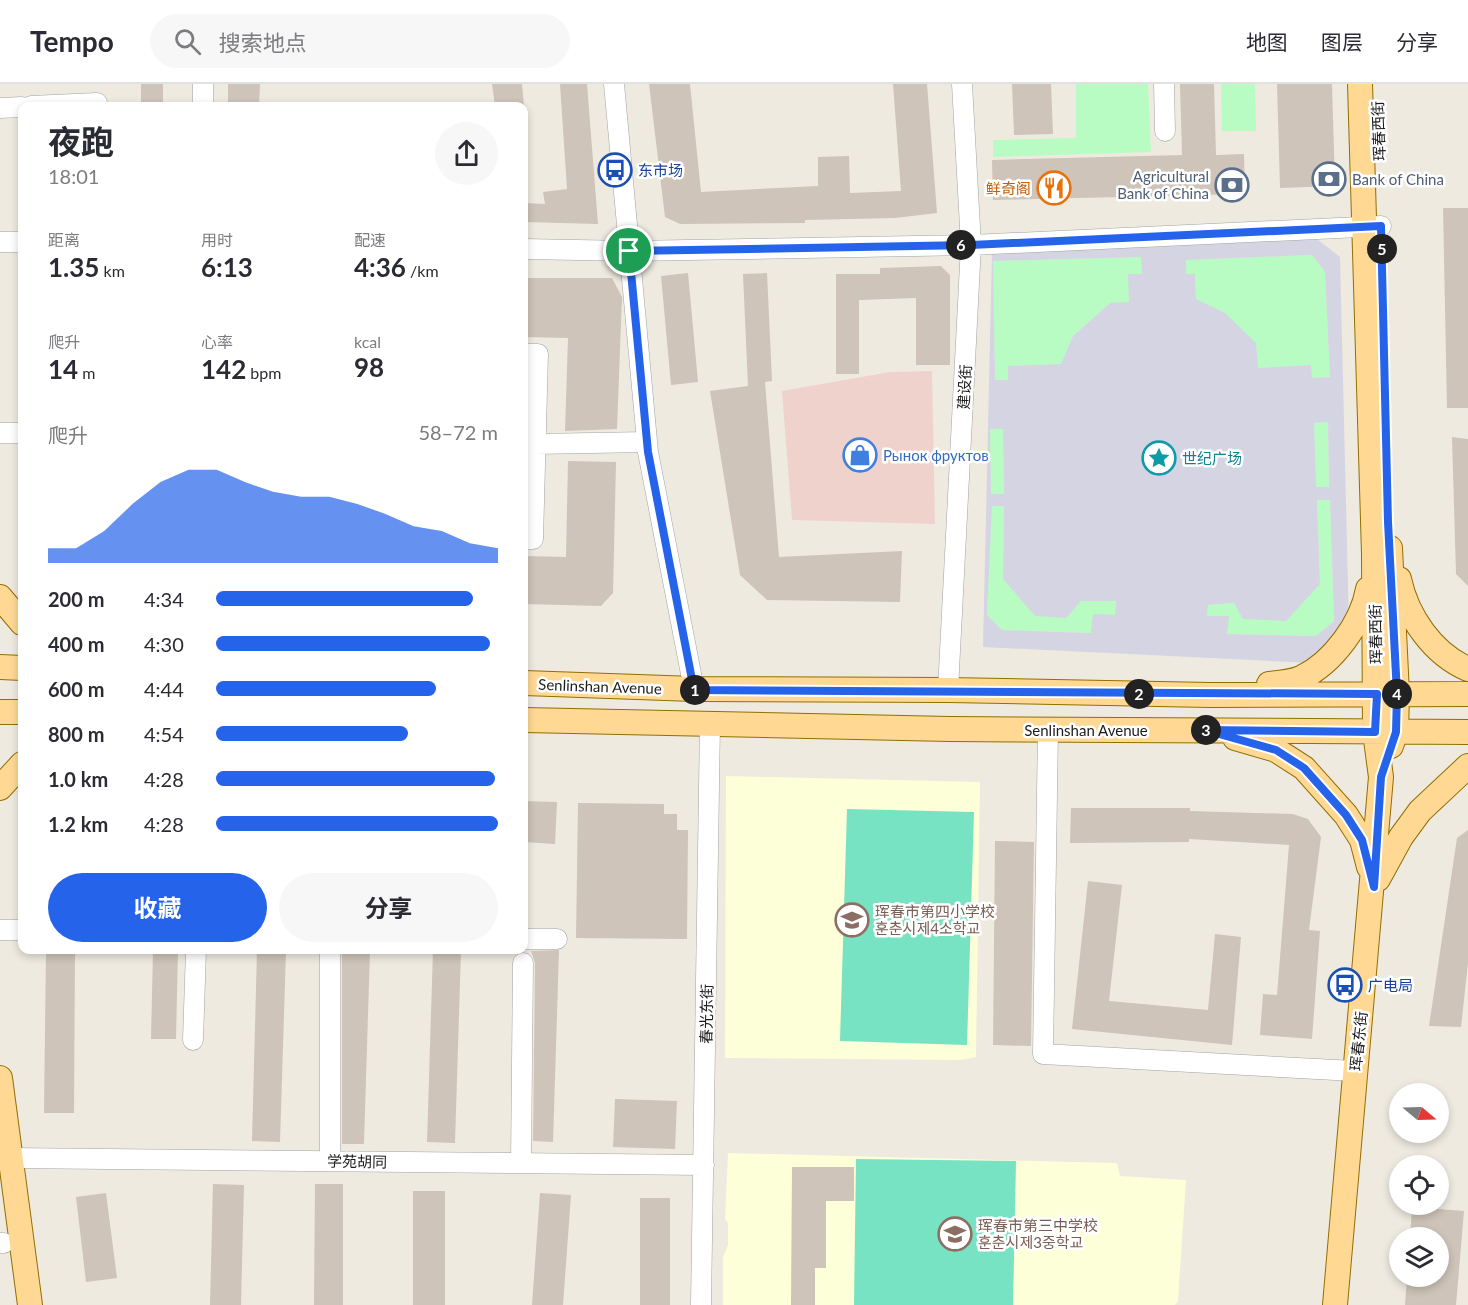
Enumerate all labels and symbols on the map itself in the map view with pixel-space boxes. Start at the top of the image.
street label: 珲春西街 [1368,101,1388,161]
bus stop icon: 东市场 [597,152,633,188]
place label: 东市场 [638,161,683,179]
bank icon: Bank of China [1311,161,1347,197]
place label: Agricultural Bank of China [1117,167,1209,202]
bank icon: Agricultural Bank of China [1214,167,1250,203]
restaurant icon: 鲜奇阁 [1036,170,1072,206]
place label: Bank of China [1352,170,1444,188]
place label: 鲜奇阁 [986,179,1031,197]
pin [603,225,654,276]
pin: 6 [946,230,976,260]
pin: 5 [1367,234,1397,264]
street label: 建设街 [954,364,974,410]
shop icon: Рынок фруктов [842,437,878,473]
place icon: 世纪广场 [1141,440,1177,476]
place label: Рынок фруктов [883,446,989,464]
place label: 世纪广场 [1182,449,1242,467]
street label: 珲春西街 [1365,604,1385,664]
street label: Senlinshan Avenue [538,675,662,697]
pin: 1 [680,675,710,705]
pin: 2 [1124,679,1154,709]
pin: 4 [1382,679,1412,709]
pin: 3 [1191,715,1221,745]
street label: Senlinshan Avenue [1024,721,1148,739]
school or university icon: 珲春市第四小学校 훈춘시제4소학교 [834,902,870,938]
place label: 珲春市第四小学校 훈춘시제4소학교 [875,902,995,937]
bus stop icon: 广电局 [1327,967,1363,1003]
place label: 广电局 [1368,976,1413,994]
street label: 春光东街 [696,984,716,1044]
street label: 珲春东街 [1346,1010,1370,1072]
north arrow [1389,1083,1449,1143]
street label: 学苑胡同 [327,1151,387,1171]
school or university icon: 珲春市第三中学校 훈춘시제3중학교 [937,1216,973,1252]
place label: 珲春市第三中学校 훈춘시제3중학교 [978,1216,1098,1251]

